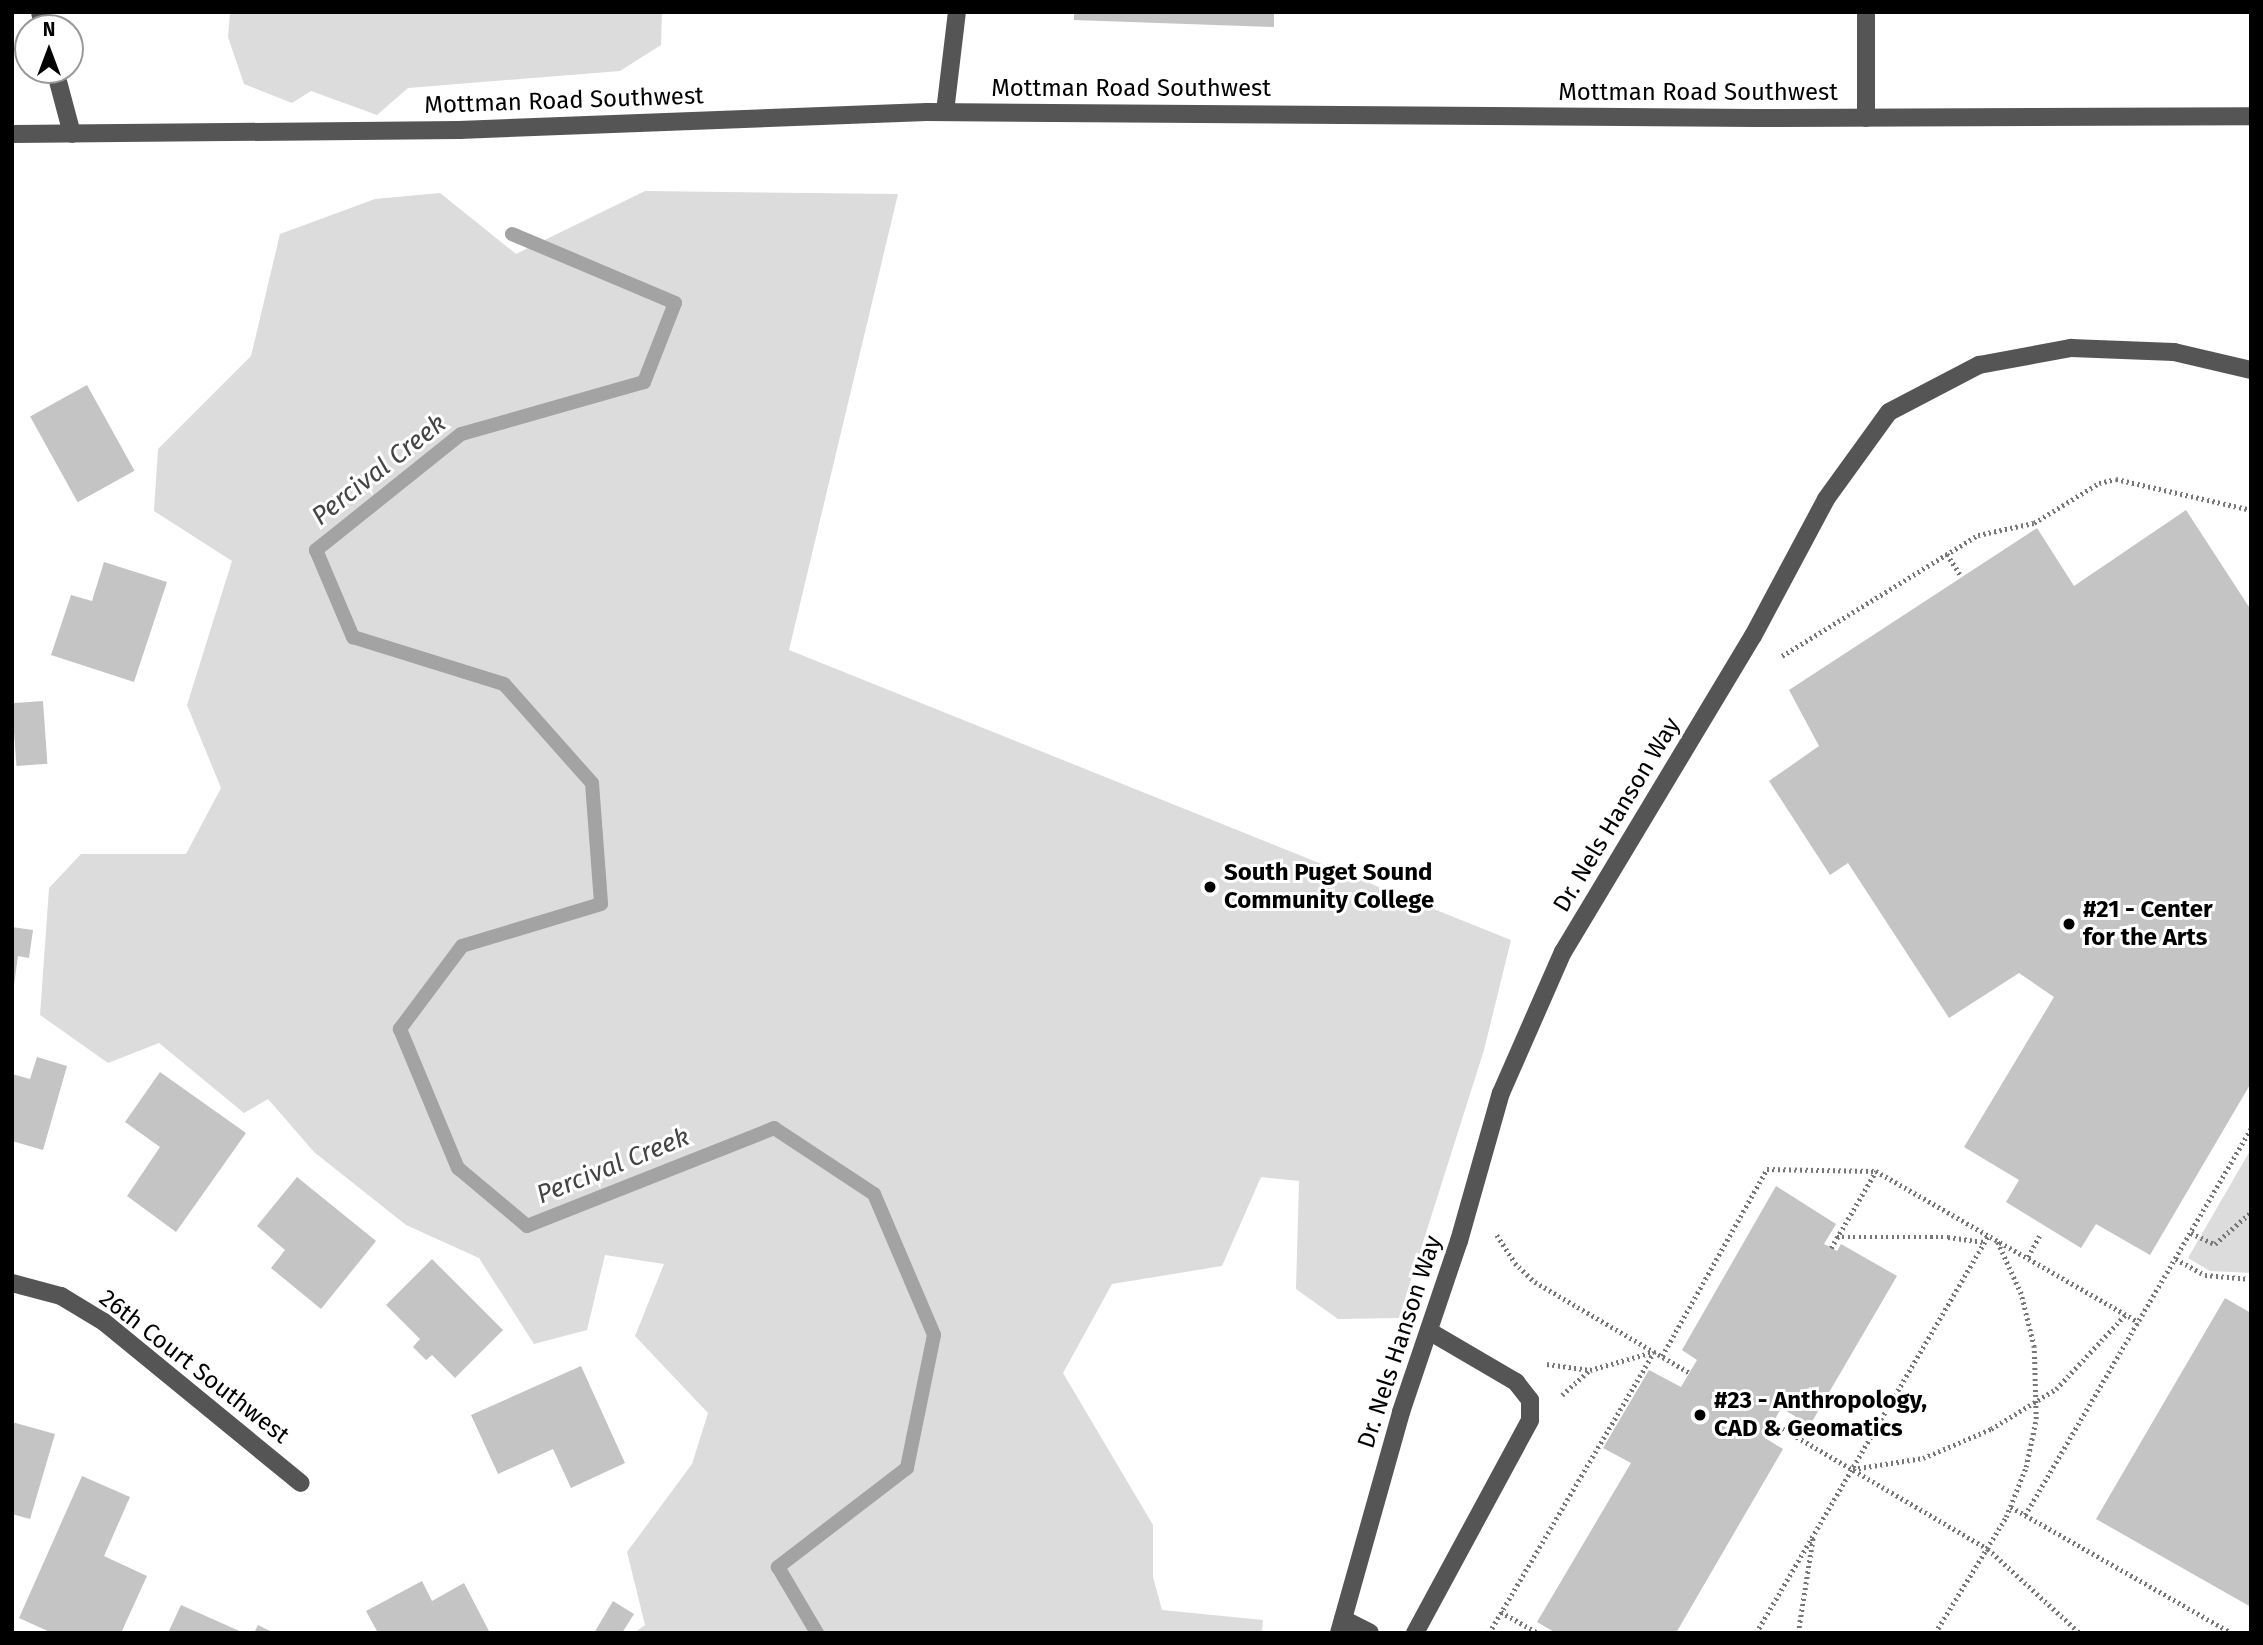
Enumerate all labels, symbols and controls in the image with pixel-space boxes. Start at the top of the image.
north arrow [14,14,84,84]
text: N [43,18,55,41]
street label: Mottman Road Southwest [991,75,1271,103]
street label: Mottman Road Southwest [1558,79,1838,107]
street label: Mottman Road Southwest [424,82,704,120]
water label: Percival Creek [306,408,452,532]
street label: Dr. Nels Hanson Way [1548,713,1686,917]
place label: South Puget Sound Community College [1224,859,1434,915]
marker: South Puget Sound Community College [1202,879,1218,895]
place label: #21 - Center for the Arts [2083,896,2213,952]
marker: #21 - Center for the Arts [2061,916,2077,932]
water label: Percival Creek [532,1121,694,1211]
street label: Dr. Nels Hanson Way [1352,1232,1448,1452]
street label: 26th Court Southwest [93,1284,295,1450]
place label: #23 - Anthropology, CAD & Geomatics [1714,1387,1927,1443]
marker: #23 - Anthropology, CAD & Geomatics [1692,1407,1708,1423]

